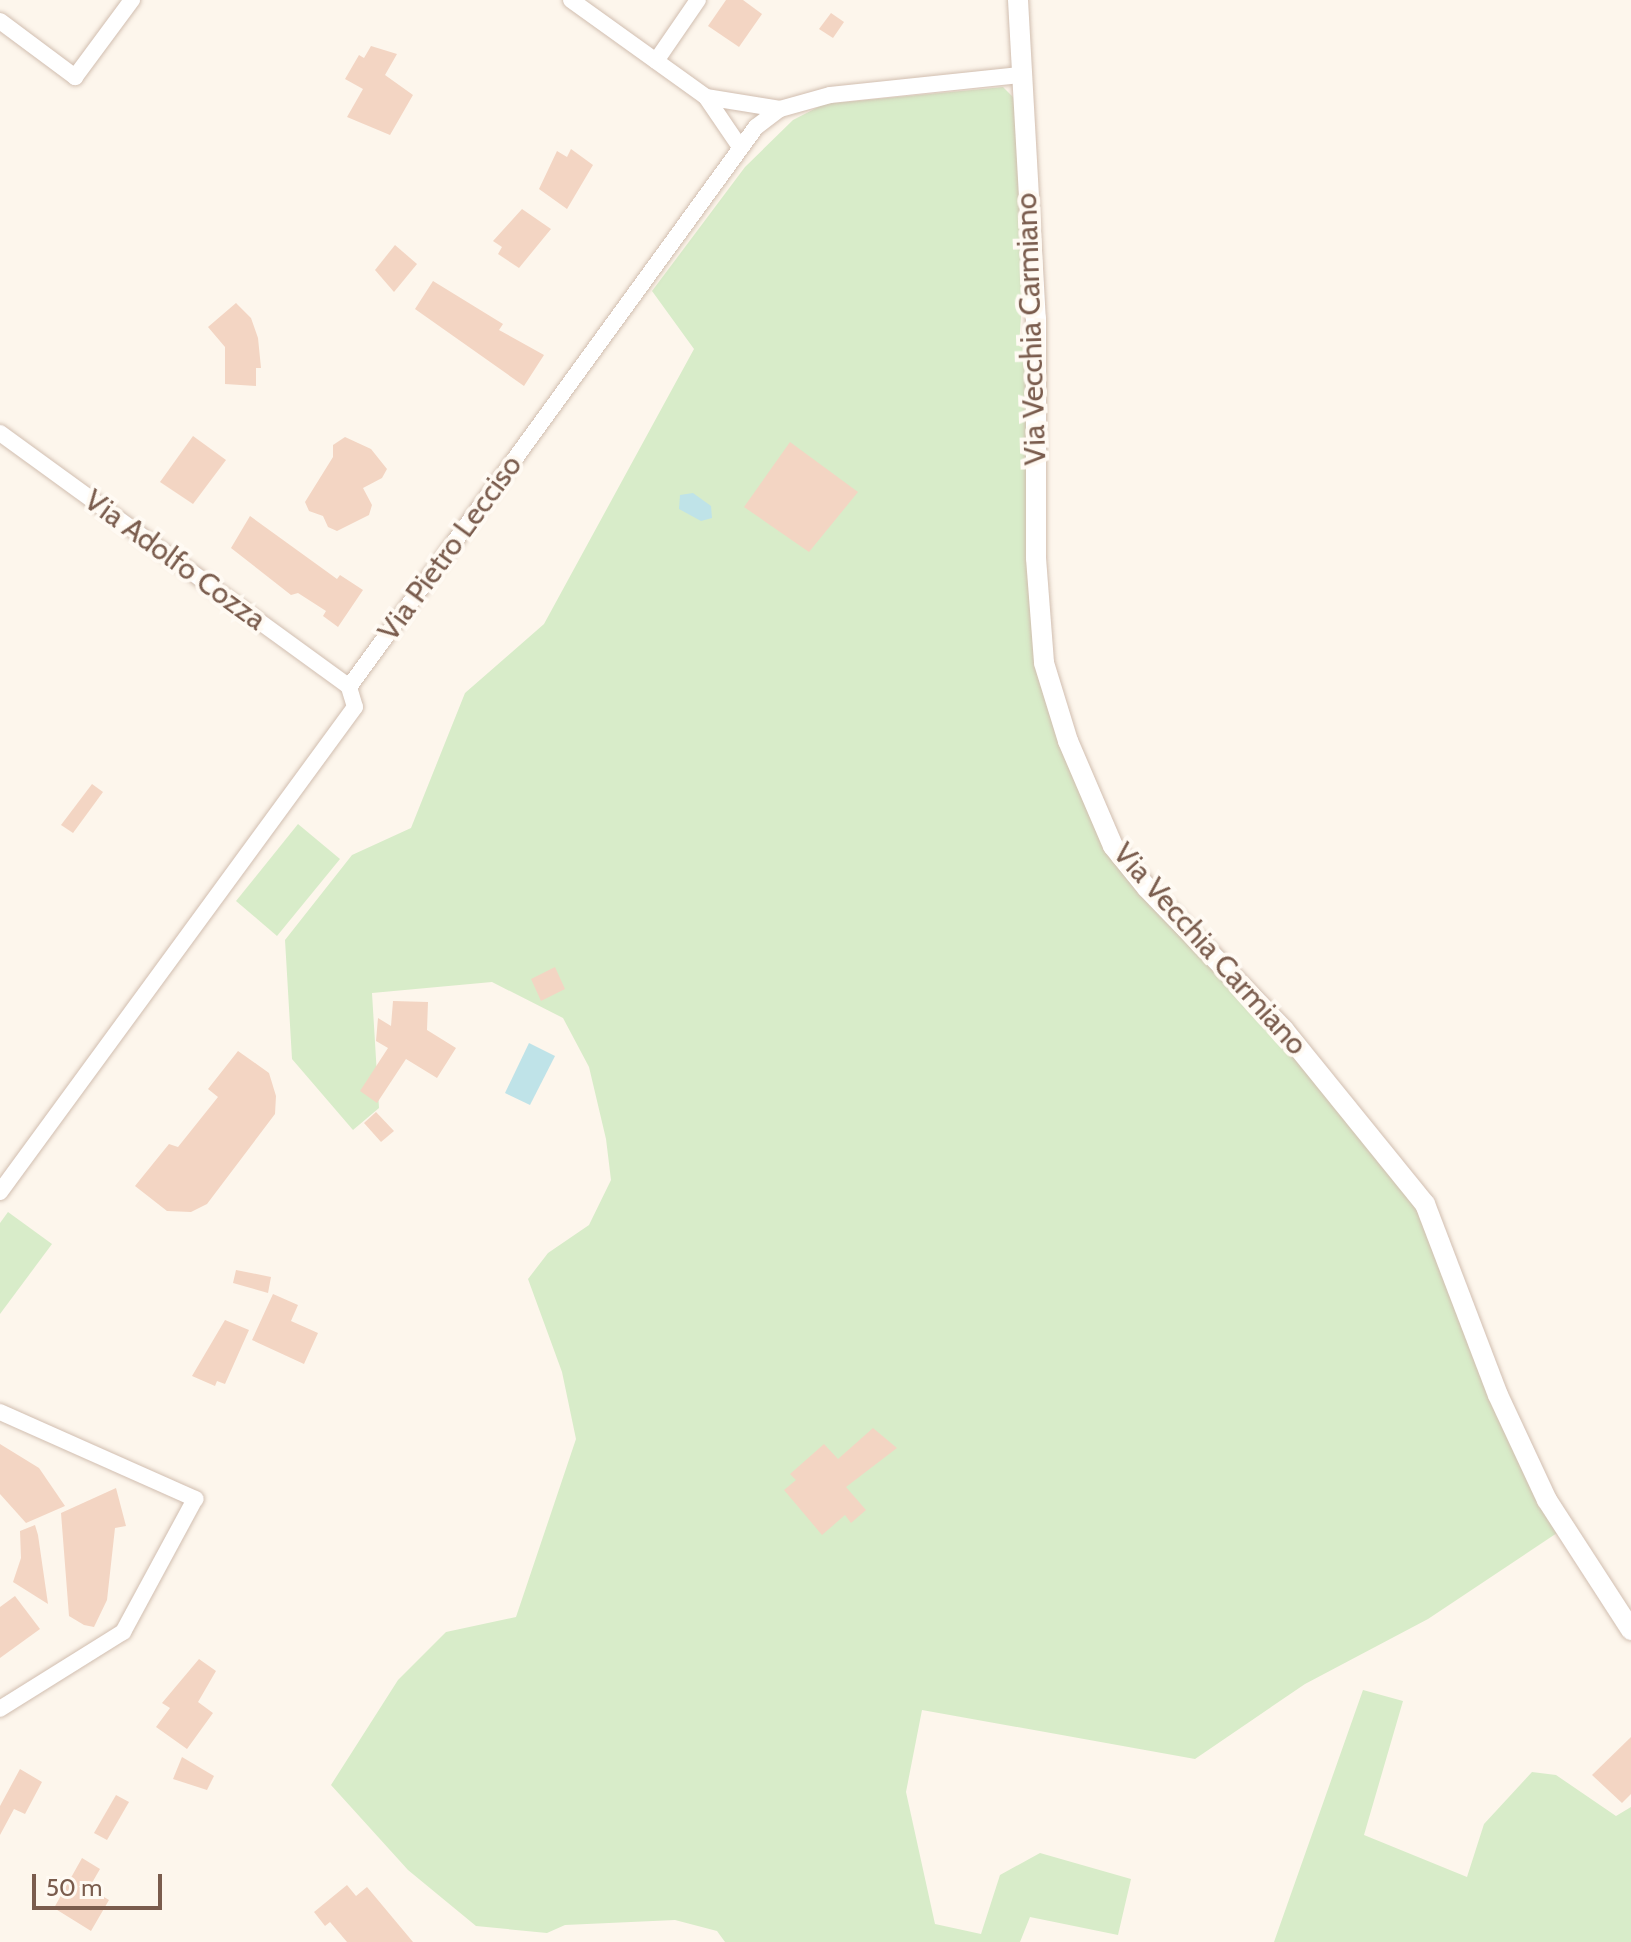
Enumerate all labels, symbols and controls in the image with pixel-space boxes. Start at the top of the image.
street label: Via Vecchia Carmiano [1008,192,1054,466]
street label: Via Pietro Lecciso [371,448,529,648]
street label: Via Adolfo Cozza [77,482,273,638]
street label: Via Vecchia Carmiano [1105,836,1315,1062]
scale bar [36,1858,166,1908]
text: 50 m [46,1873,102,1902]

